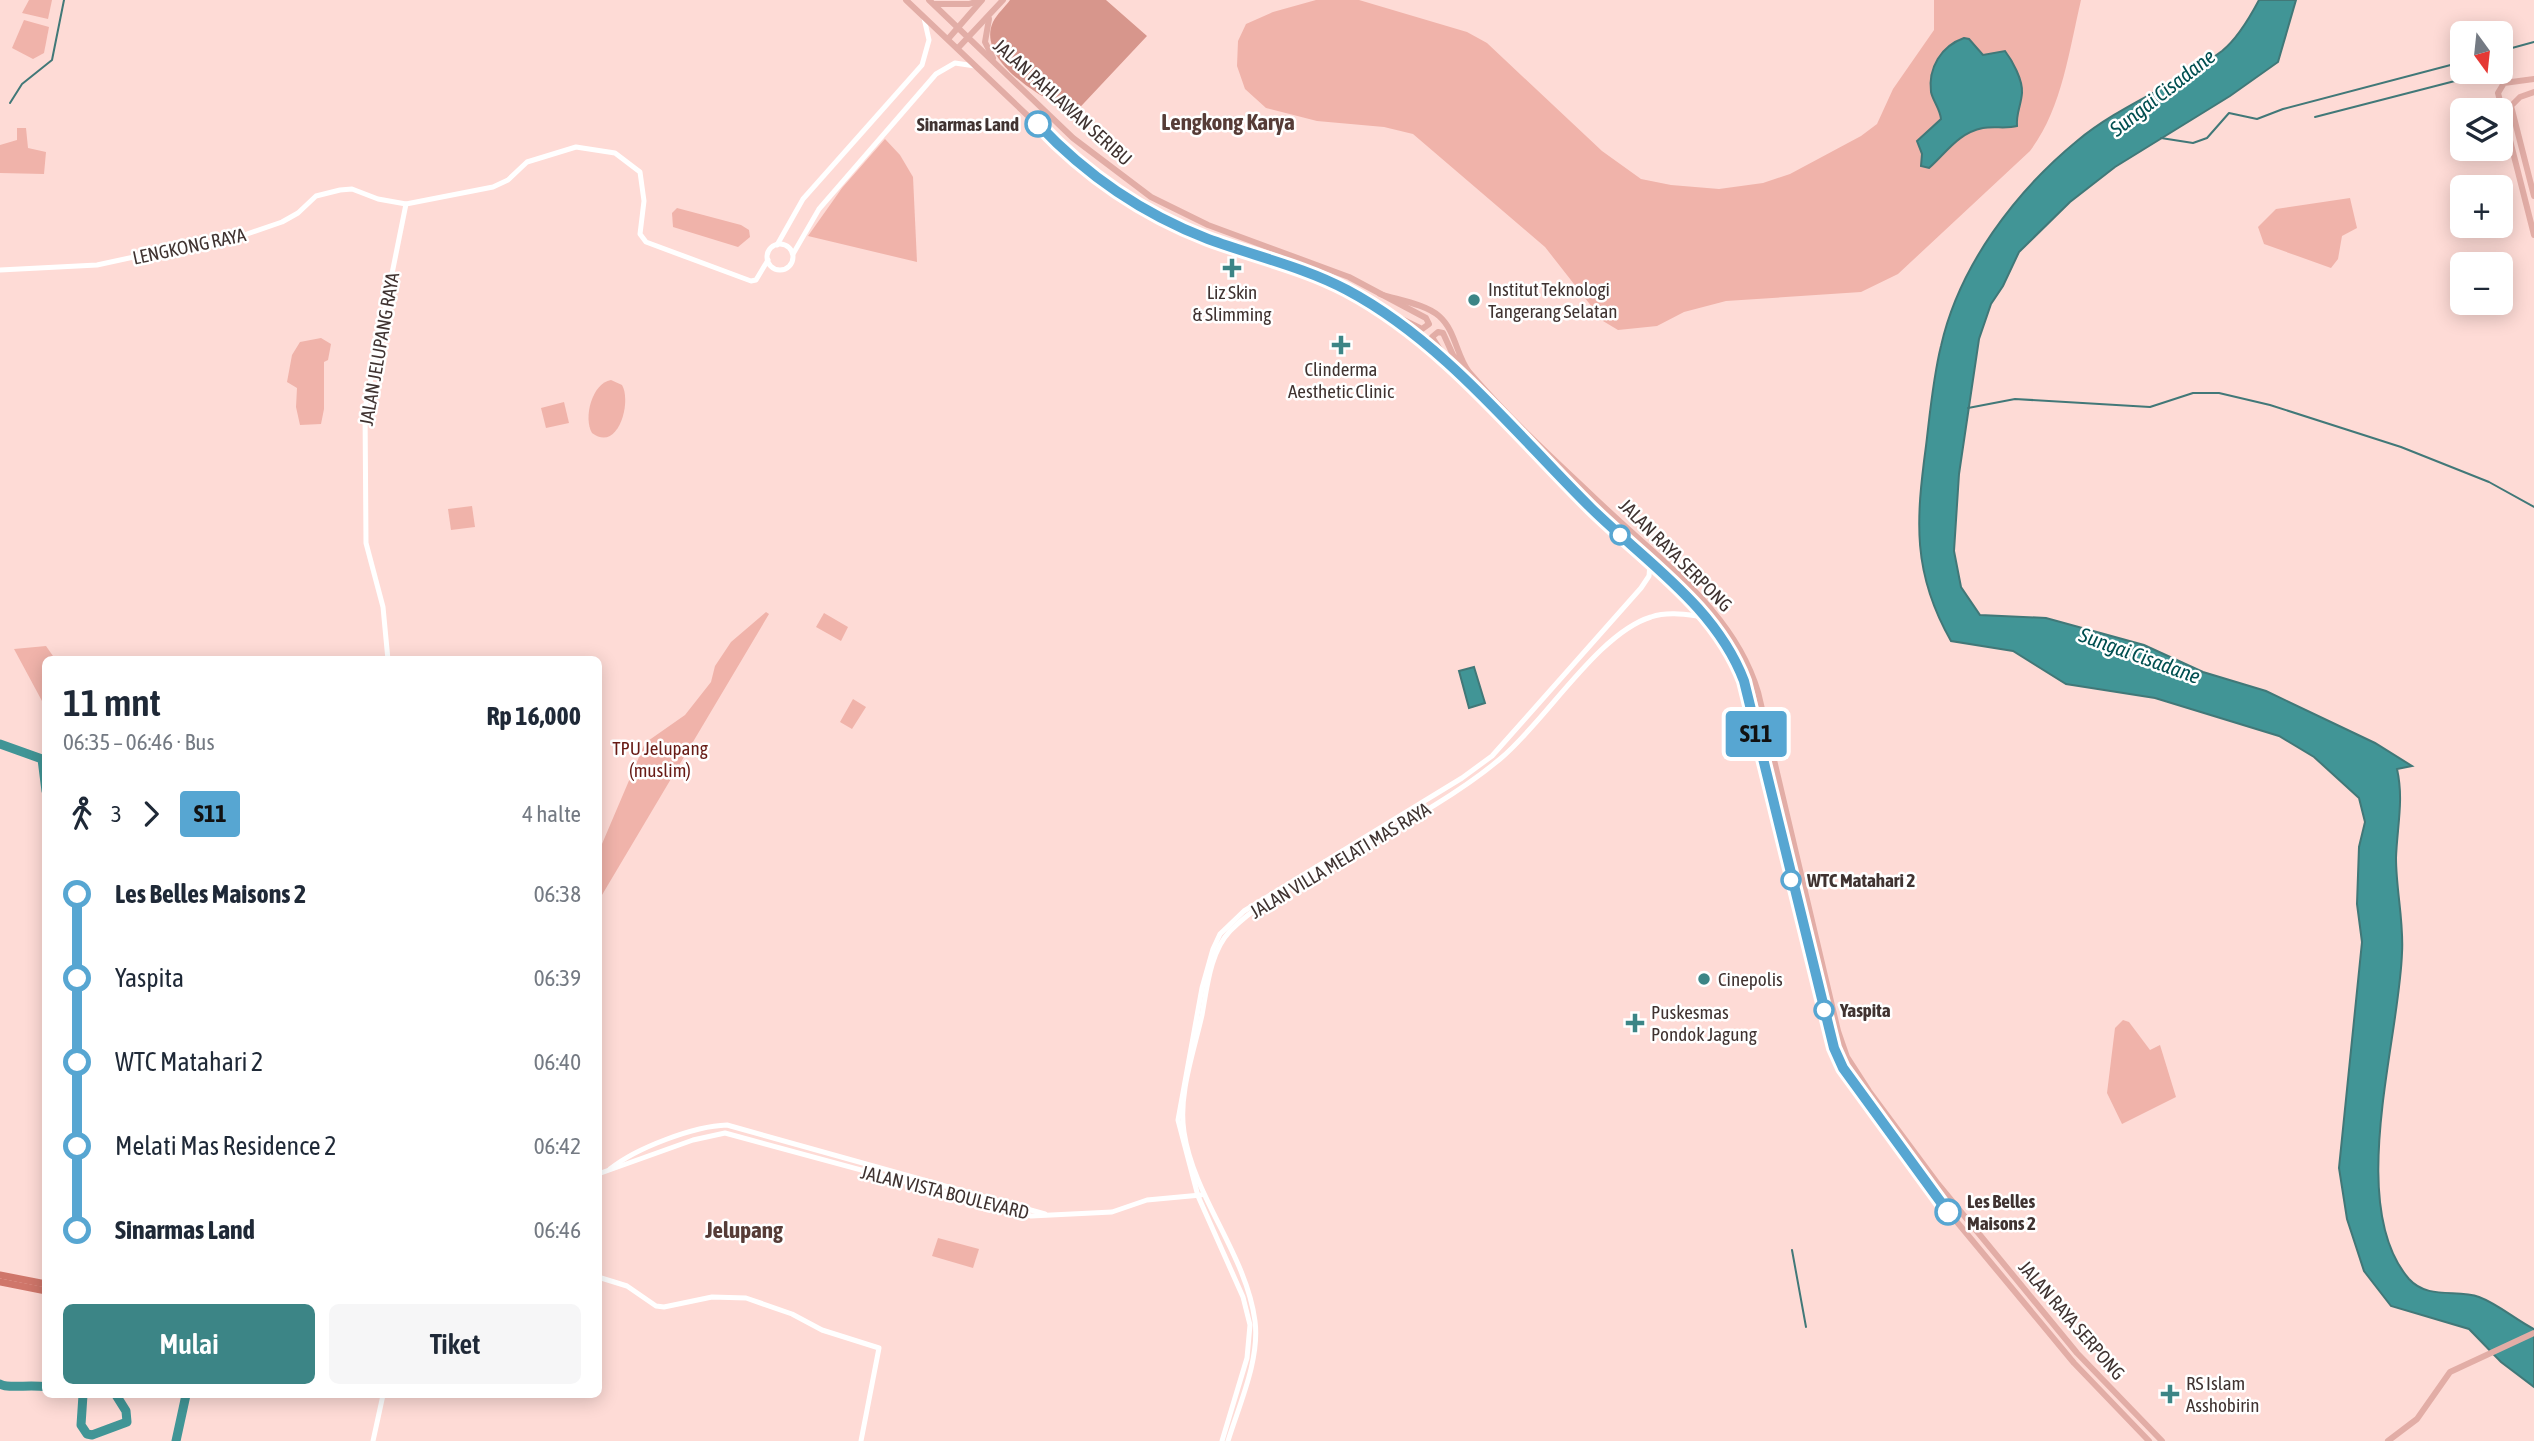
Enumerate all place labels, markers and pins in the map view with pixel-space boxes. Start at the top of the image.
marker: Sinarmas Land [1025,111,1051,137]
place label: Sinarmas Land [917,113,1019,135]
marker: Liz Skin & Slimming [1222,258,1242,278]
place label: Institut Teknologi Tangerang Selatan [1488,278,1618,322]
place label: Liz Skin & Slimming [1193,281,1272,325]
marker: Institut Teknologi Tangerang Selatan [1466,292,1482,308]
marker: Clinderma Aesthetic Clinic [1331,335,1351,355]
place label: Clinderma Aesthetic Clinic [1288,358,1395,402]
unlabelled marker [1610,525,1630,545]
place label: WTC Matahari 2 [1806,869,1915,891]
marker: WTC Matahari 2 [1781,870,1801,890]
place label: Cinepolis [1718,968,1783,990]
marker: Cinepolis [1696,971,1712,987]
place label: Yaspita [1839,999,1891,1021]
marker: Yaspita [1814,1000,1834,1020]
place label: Puskesmas Pondok Jagung [1651,1001,1758,1045]
marker: Puskesmas Pondok Jagung [1625,1013,1645,1033]
place label: Les Belles Maisons 2 [1967,1190,2036,1234]
marker: Les Belles Maisons 2 [1935,1199,1961,1225]
place label: RS Islam Asshobirin [2186,1372,2259,1416]
marker: RS Islam Asshobirin [2160,1384,2180,1404]

